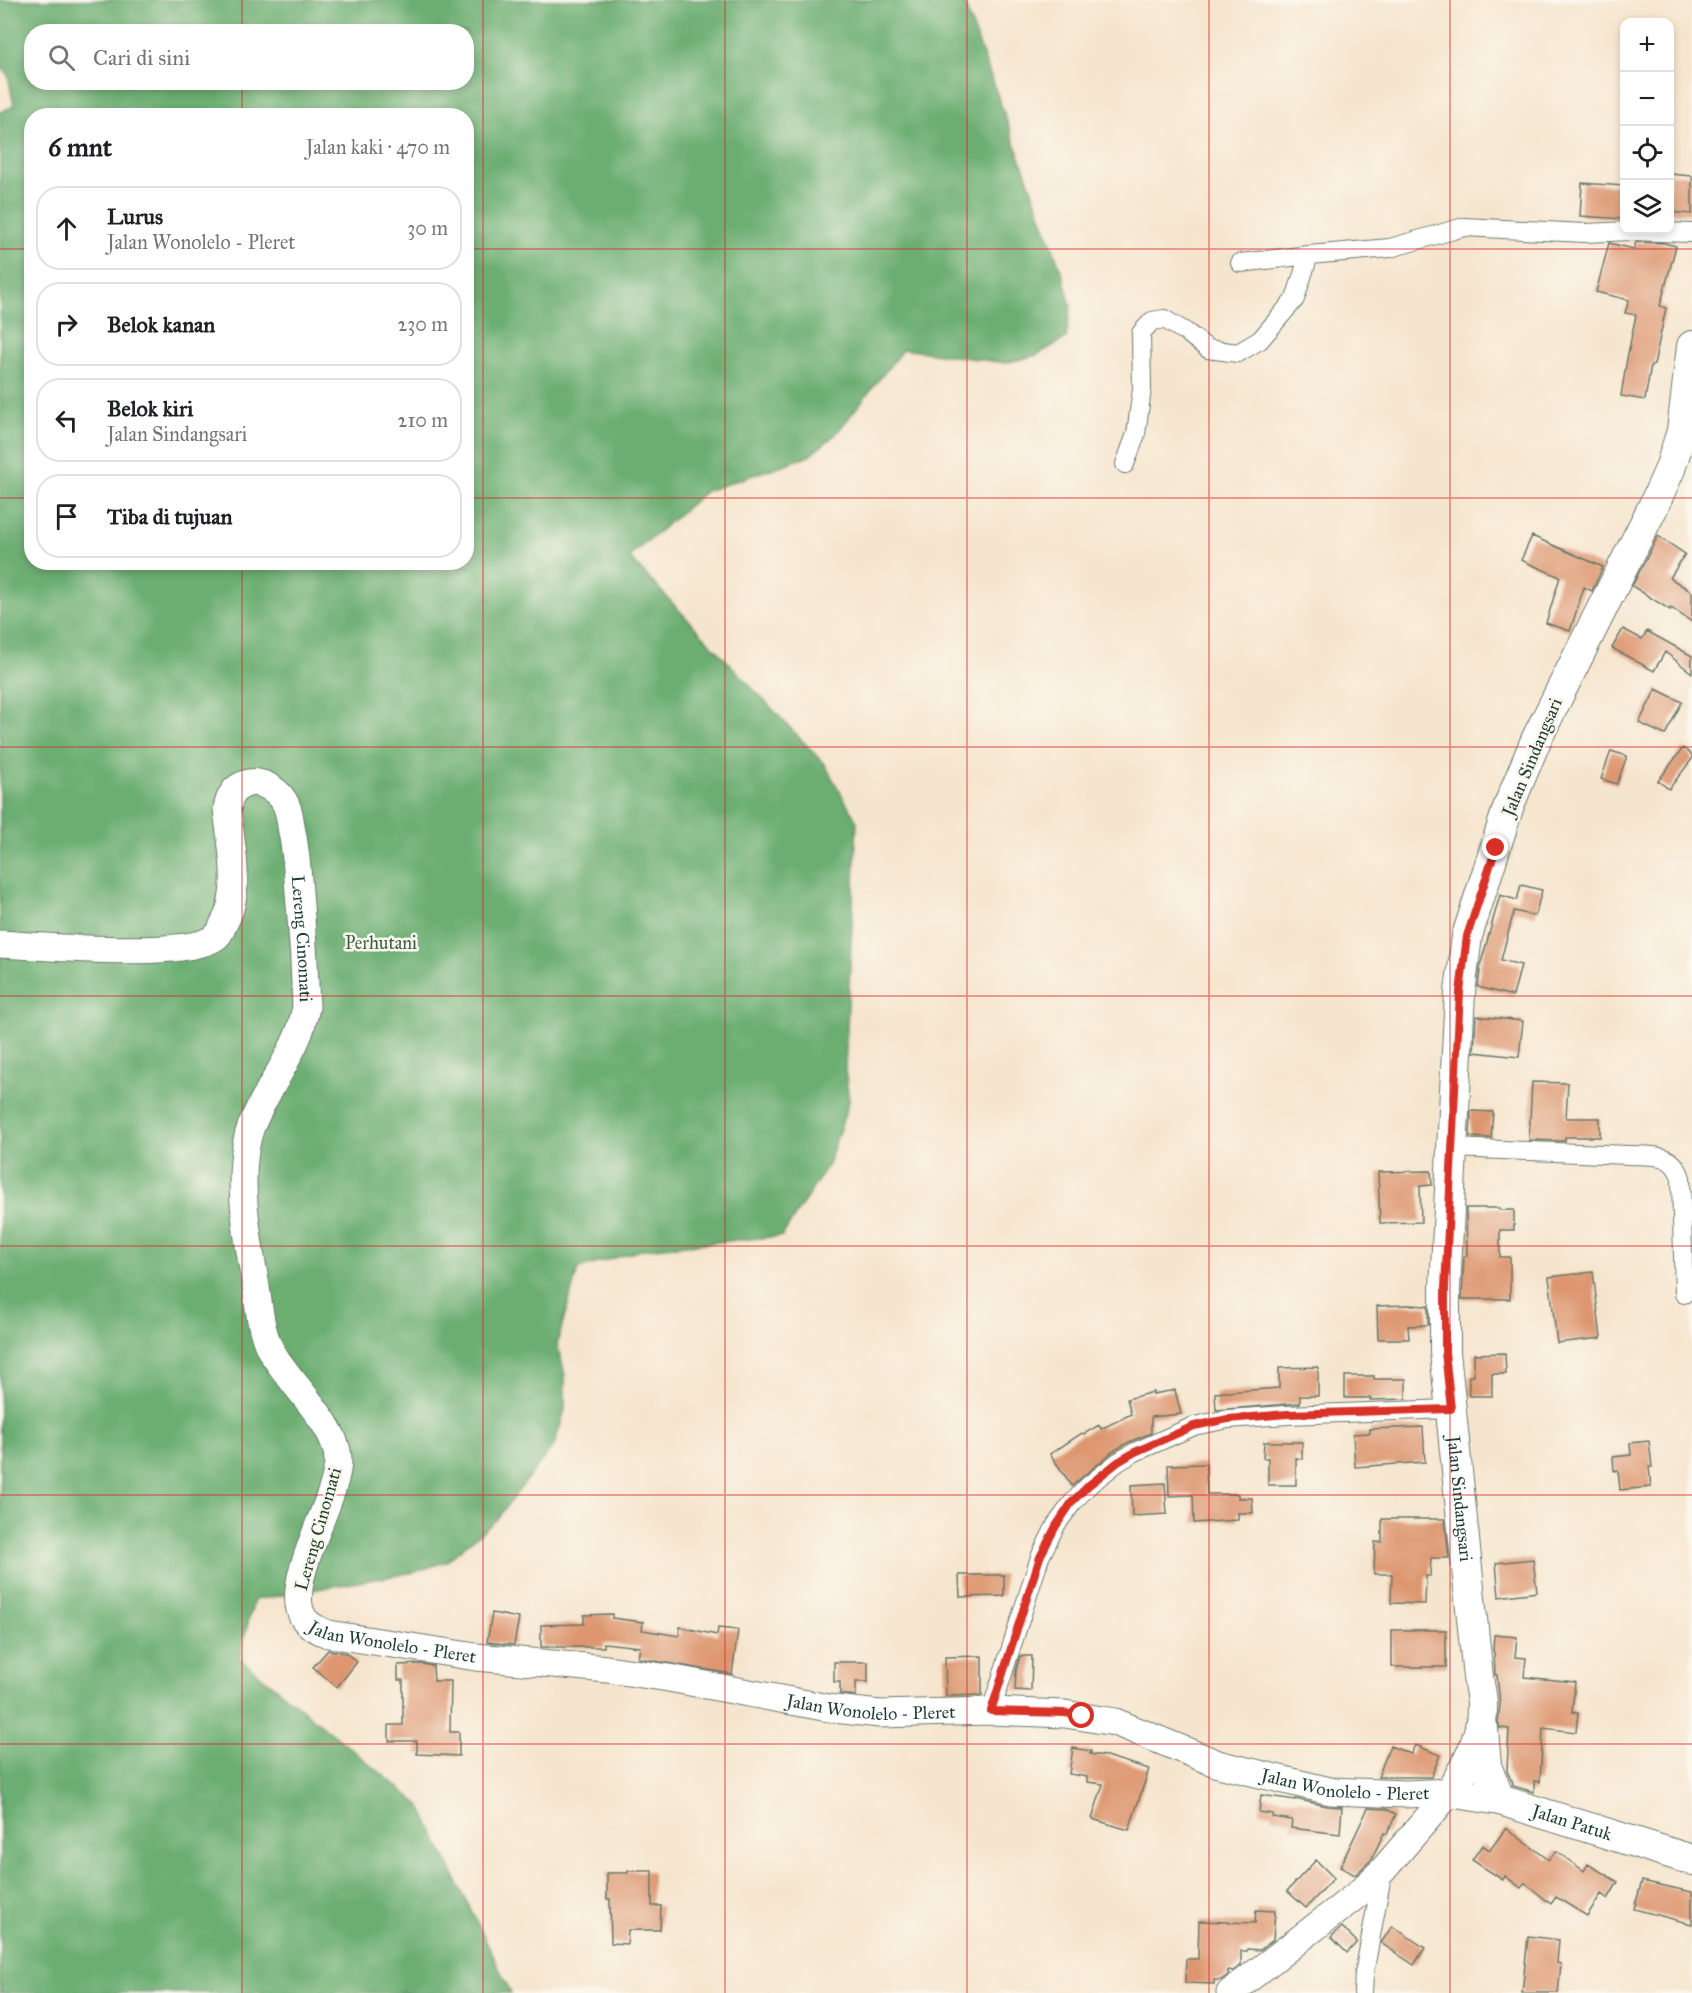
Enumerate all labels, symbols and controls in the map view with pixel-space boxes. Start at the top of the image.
map controls [1620,18,1674,234]
button: + [1620,18,1674,72]
search box [24,24,474,90]
icon: search [45,41,78,74]
text: Cari di sini [93,44,190,71]
button: − [1620,72,1674,126]
button: locate [1620,126,1674,180]
text: 6 mnt [48,131,112,163]
text: Jalan kaki · 470 m [306,135,450,159]
button: layers [1620,180,1674,234]
text: Lurus [107,203,163,230]
icon: ahead [50,212,83,245]
text: 30 m [407,216,448,240]
text: Jalan Wonolelo - Pleret [107,230,295,254]
icon: right [50,308,83,341]
text: Belok kanan [107,311,215,338]
text: 230 m [397,312,448,336]
text: Belok kiri [107,395,193,422]
icon: left [50,404,83,437]
text: 210 m [398,408,448,432]
text: Jalan Sindangsari [107,422,247,446]
icon: arrive [50,500,83,533]
text: Tiba di tujuan [107,503,232,530]
street label: Jalan Sindangsari [1496,695,1568,822]
route end [1482,834,1508,860]
street label: Lereng Cinomati [287,875,317,1003]
park label: Perhutani [345,932,417,954]
street label: Jalan Sindangsari [1441,1433,1477,1563]
street label: Lereng Cinomati [290,1465,347,1593]
street label: Jalan Wonolelo - Pleret [302,1615,478,1668]
street label: Jalan Wonolelo - Pleret [783,1689,956,1725]
route start [1068,1702,1094,1728]
street label: Jalan Wonolelo - Pleret [1257,1763,1430,1805]
street label: Jalan Patuk [1527,1799,1615,1846]

